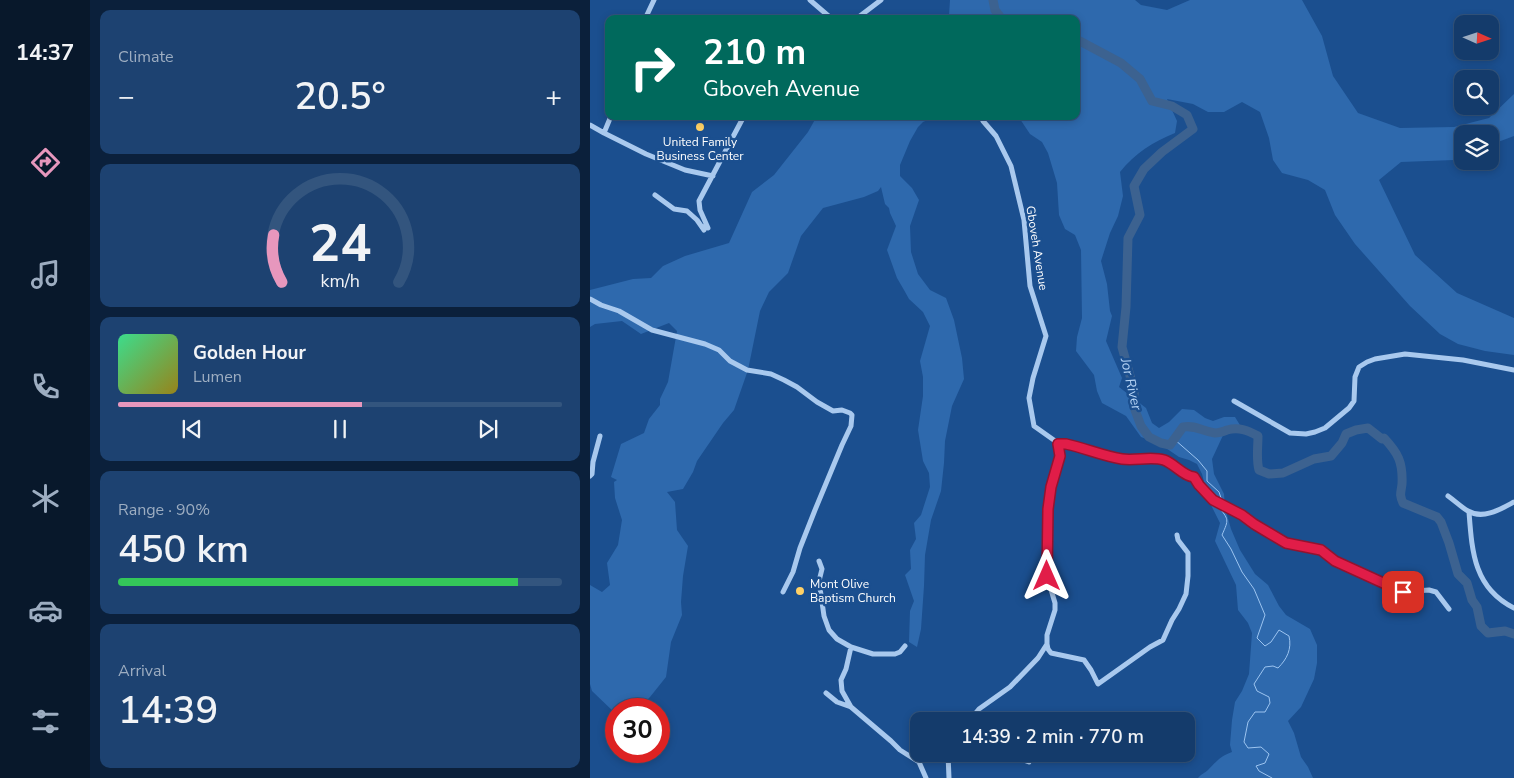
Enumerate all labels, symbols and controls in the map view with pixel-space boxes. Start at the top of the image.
north arrow [1454,15,1499,60]
map controls [1454,15,1499,170]
text: 210 m [703,29,806,76]
icon: right [620,35,685,100]
text: 14:37 [16,38,74,68]
text: Climate [118,46,173,68]
button: search [1454,70,1499,115]
text: 20.5° [294,71,386,122]
text: Gboveh Avenue [703,74,860,104]
text: − [118,78,135,116]
text: + [545,78,562,116]
marker: United Family Business Center [694,121,706,133]
button: layers [1454,125,1499,170]
place label: United Family Business Center [657,134,744,164]
icon: directions [28,145,63,180]
street label: Gboveh Avenue [1022,205,1052,291]
text: 24 [309,208,371,279]
icon: music [28,257,63,292]
text: km/h [320,269,360,293]
text: Golden Hour [193,340,306,366]
water label: Jor River [1116,355,1146,413]
text: Lumen [193,366,242,388]
icon: phone [28,369,63,404]
icon: previous [178,415,206,443]
icon: pause [326,415,354,443]
icon: next [474,415,502,443]
icon: climate [28,481,63,516]
text: Range · 90% [118,499,210,521]
text: 450 km [118,524,249,575]
position arrow [1020,549,1072,601]
pin [1382,571,1424,613]
place label: Mont Olive Baptism Church [810,576,896,606]
icon: arrive [1389,578,1417,606]
marker: Mont Olive Baptism Church [794,585,806,597]
icon: car [28,593,63,628]
text: Arrival [118,660,166,682]
text: 14:39 [118,685,218,736]
speed limit sign: 30 [605,698,670,763]
icon: filters [28,704,63,739]
text: 14:39 · 2 min · 770 m [961,724,1144,750]

